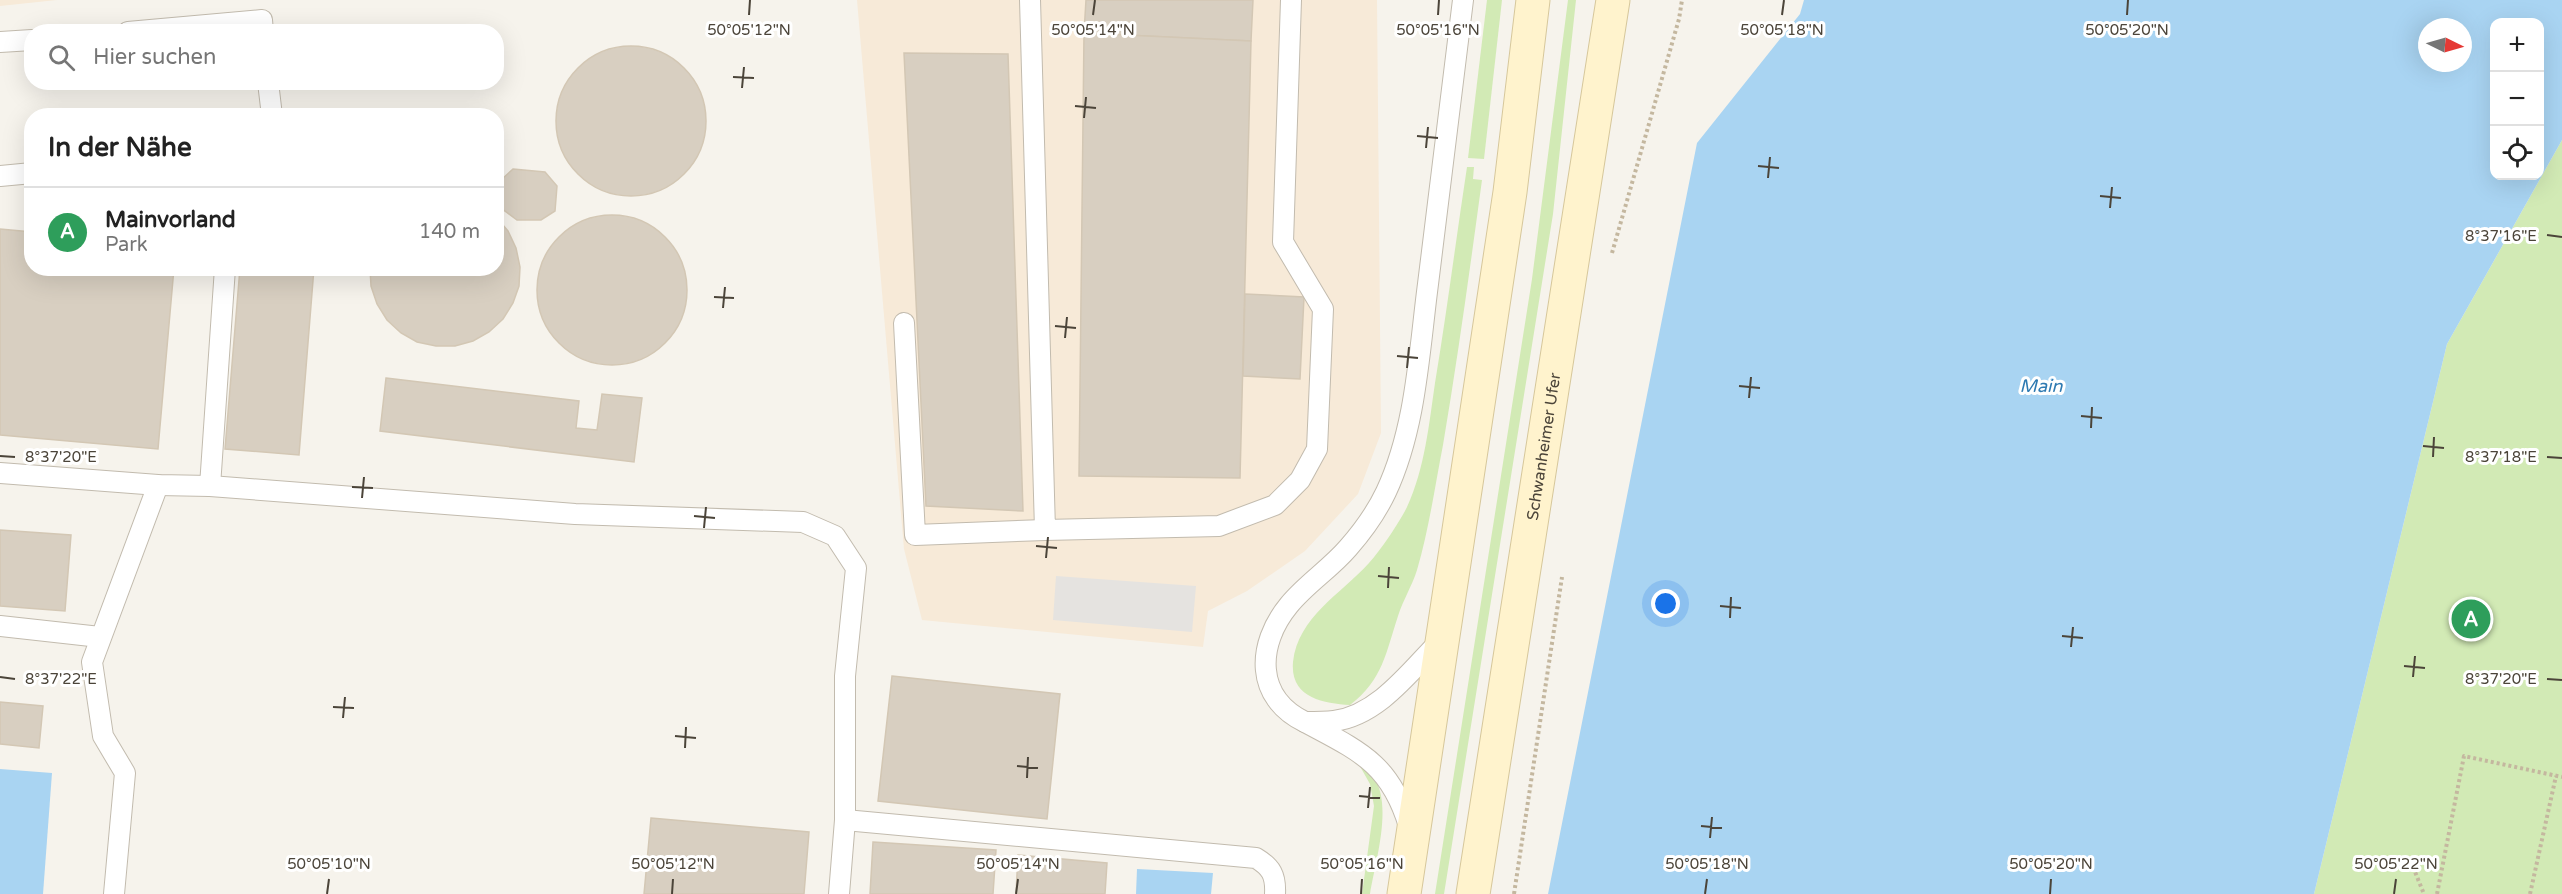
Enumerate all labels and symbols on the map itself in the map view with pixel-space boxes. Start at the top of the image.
north arrow [2418,18,2472,72]
text: 50°05'12"N [707,21,791,39]
text: 50°05'14"N [1051,21,1135,39]
text: 50°05'16"N [1396,21,1480,39]
text: 50°05'18"N [1740,21,1824,39]
text: 50°05'20"N [2085,21,2169,39]
text: 8°37'16"E [2465,227,2537,245]
street label: Schwanheimer Ufer [1523,371,1566,522]
water label: Main [2020,375,2064,397]
text: 8°37'20"E [25,448,97,466]
text: 8°37'18"E [2465,448,2537,466]
your location [1651,589,1680,618]
pin: A [2452,596,2490,642]
text: 8°37'22"E [25,670,97,688]
text: 8°37'20"E [2465,670,2537,688]
text: 50°05'10"N [287,855,371,873]
text: 50°05'12"N [631,855,715,873]
text: 50°05'14"N [976,855,1060,873]
text: 50°05'16"N [1320,855,1404,873]
text: 50°05'18"N [1665,855,1749,873]
text: 50°05'20"N [2009,855,2093,873]
text: 50°05'22"N [2354,855,2438,873]

